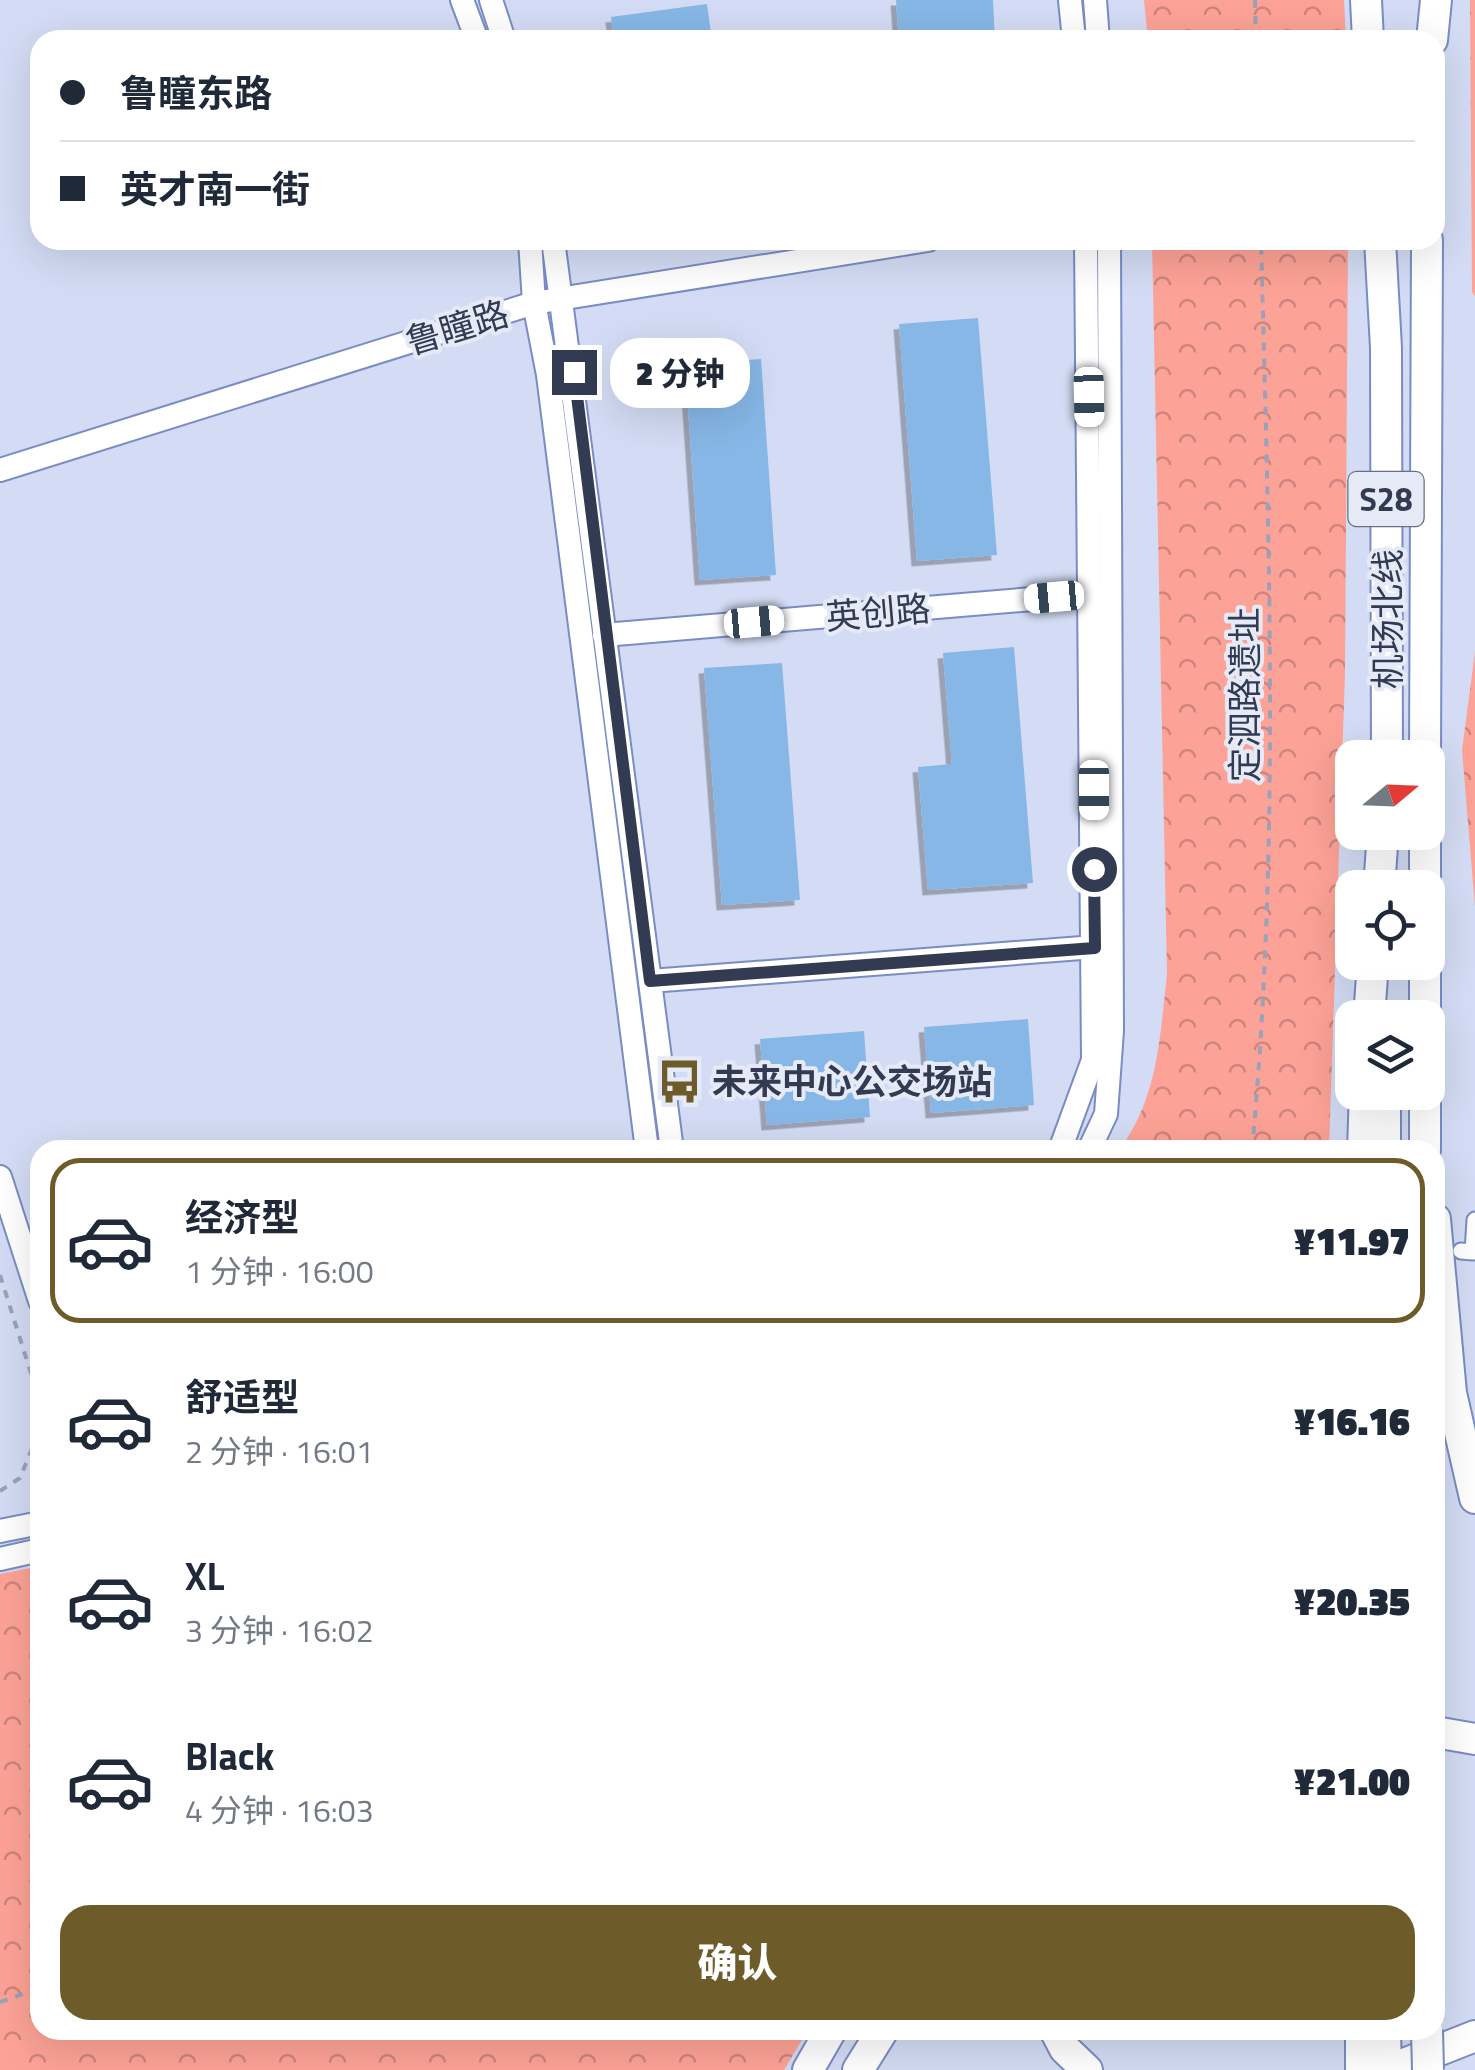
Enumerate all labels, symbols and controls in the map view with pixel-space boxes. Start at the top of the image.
text: 鲁瞳东路 [120,64,272,122]
text: 英才南一街 [120,160,310,218]
street label: 鲁瞳路 [399,286,515,368]
callout: 2 分钟 [609,337,749,407]
text: 2 分钟 [636,349,724,397]
route end [552,350,597,395]
car [1073,367,1105,427]
road number: S28 [1348,472,1424,526]
street label: 机场北线 [1360,549,1414,689]
car [1023,579,1085,615]
street label: 英创路 [823,581,933,643]
car [723,604,785,640]
street label: 定泗路遗址 [1217,607,1271,783]
north arrow [1335,740,1445,850]
map controls [1335,740,1445,1110]
car [1079,760,1109,820]
route start [1072,847,1117,892]
button: locate [1335,870,1445,980]
button: layers [1335,1000,1445,1110]
place label: 未来中心公交场站 [712,1054,992,1108]
bus stop icon: 未来中心公交场站 [655,1057,703,1105]
text: 经济型 [185,1188,299,1246]
icon: car [65,1196,155,1286]
text: ¥11.97 [1294,1212,1410,1270]
text: 1 分钟 · 16:00 [185,1247,374,1295]
text: 舒适型 [185,1368,299,1426]
icon: car [65,1376,155,1466]
text: ¥16.16 [1294,1392,1410,1450]
text: 2 分钟 · 16:01 [185,1427,374,1475]
text: XL [185,1547,225,1605]
icon: car [65,1556,155,1646]
text: ¥20.35 [1294,1572,1410,1630]
text: 3 分钟 · 16:02 [185,1606,374,1654]
text: Black [185,1727,274,1785]
icon: car [65,1736,155,1826]
text: ¥21.00 [1294,1752,1410,1810]
text: 4 分钟 · 16:03 [185,1786,374,1834]
button: 确认 [60,1905,1415,2020]

